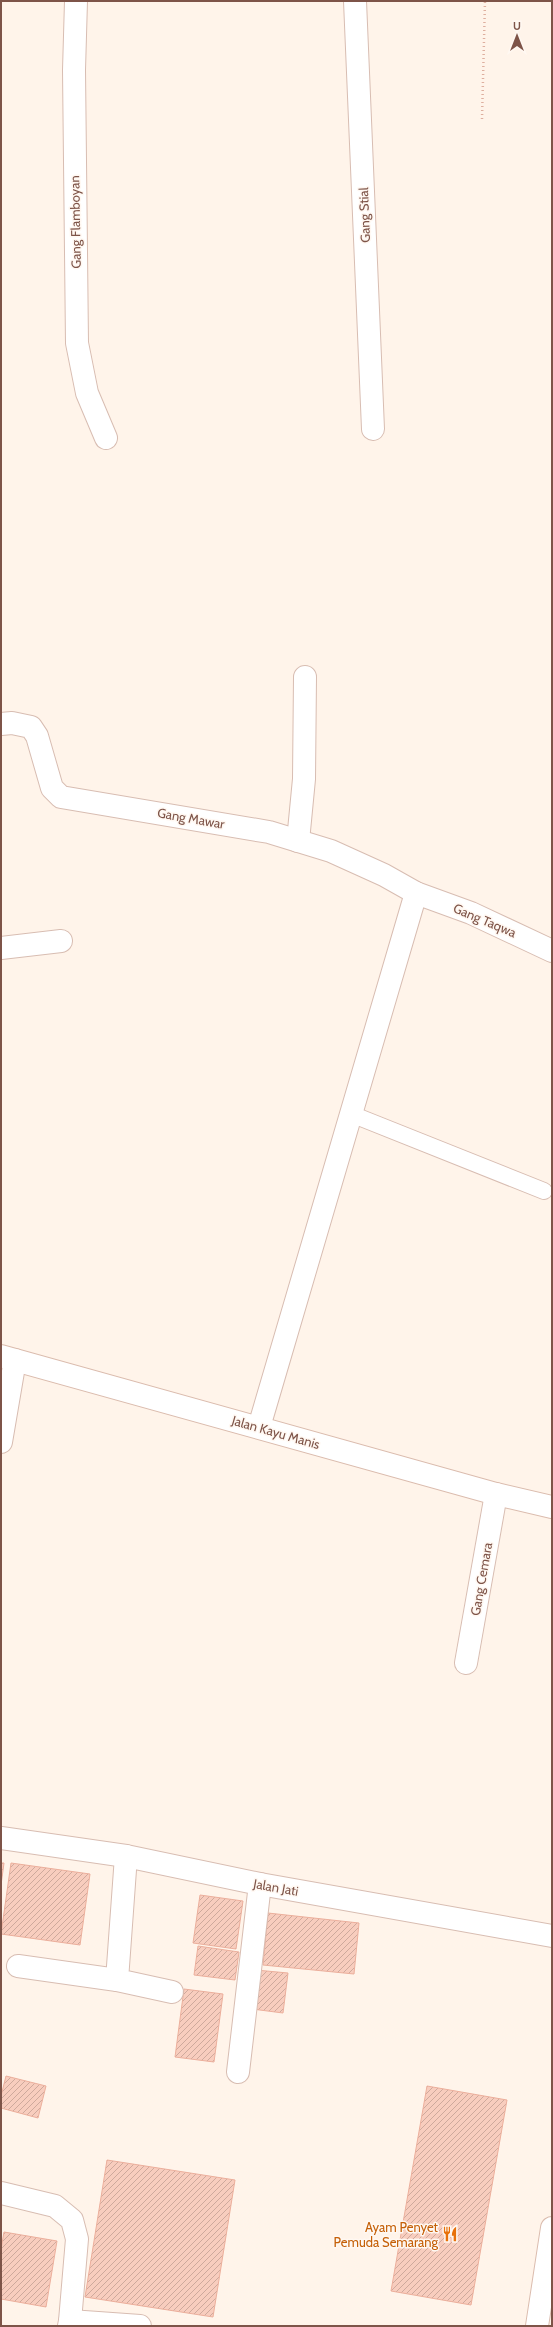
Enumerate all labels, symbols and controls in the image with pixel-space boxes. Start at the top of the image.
north arrow [497,16,537,56]
text: U [513,19,521,33]
street label: Gang Flamboyan [66,175,84,269]
street label: Gang Stial [355,187,373,243]
street label: Gang Mawar [156,804,227,832]
street label: Gang Taqwa [451,900,520,941]
street label: Jalan Kayu Manis [229,1412,322,1452]
street label: Gang Cemara [467,1540,495,1617]
street label: Jalan Jati [251,1875,300,1899]
place label: Ayam Penyet Pemuda Semarang [334,2219,439,2250]
restaurant icon: Ayam Penyet Pemuda Semarang [441,2225,459,2243]

